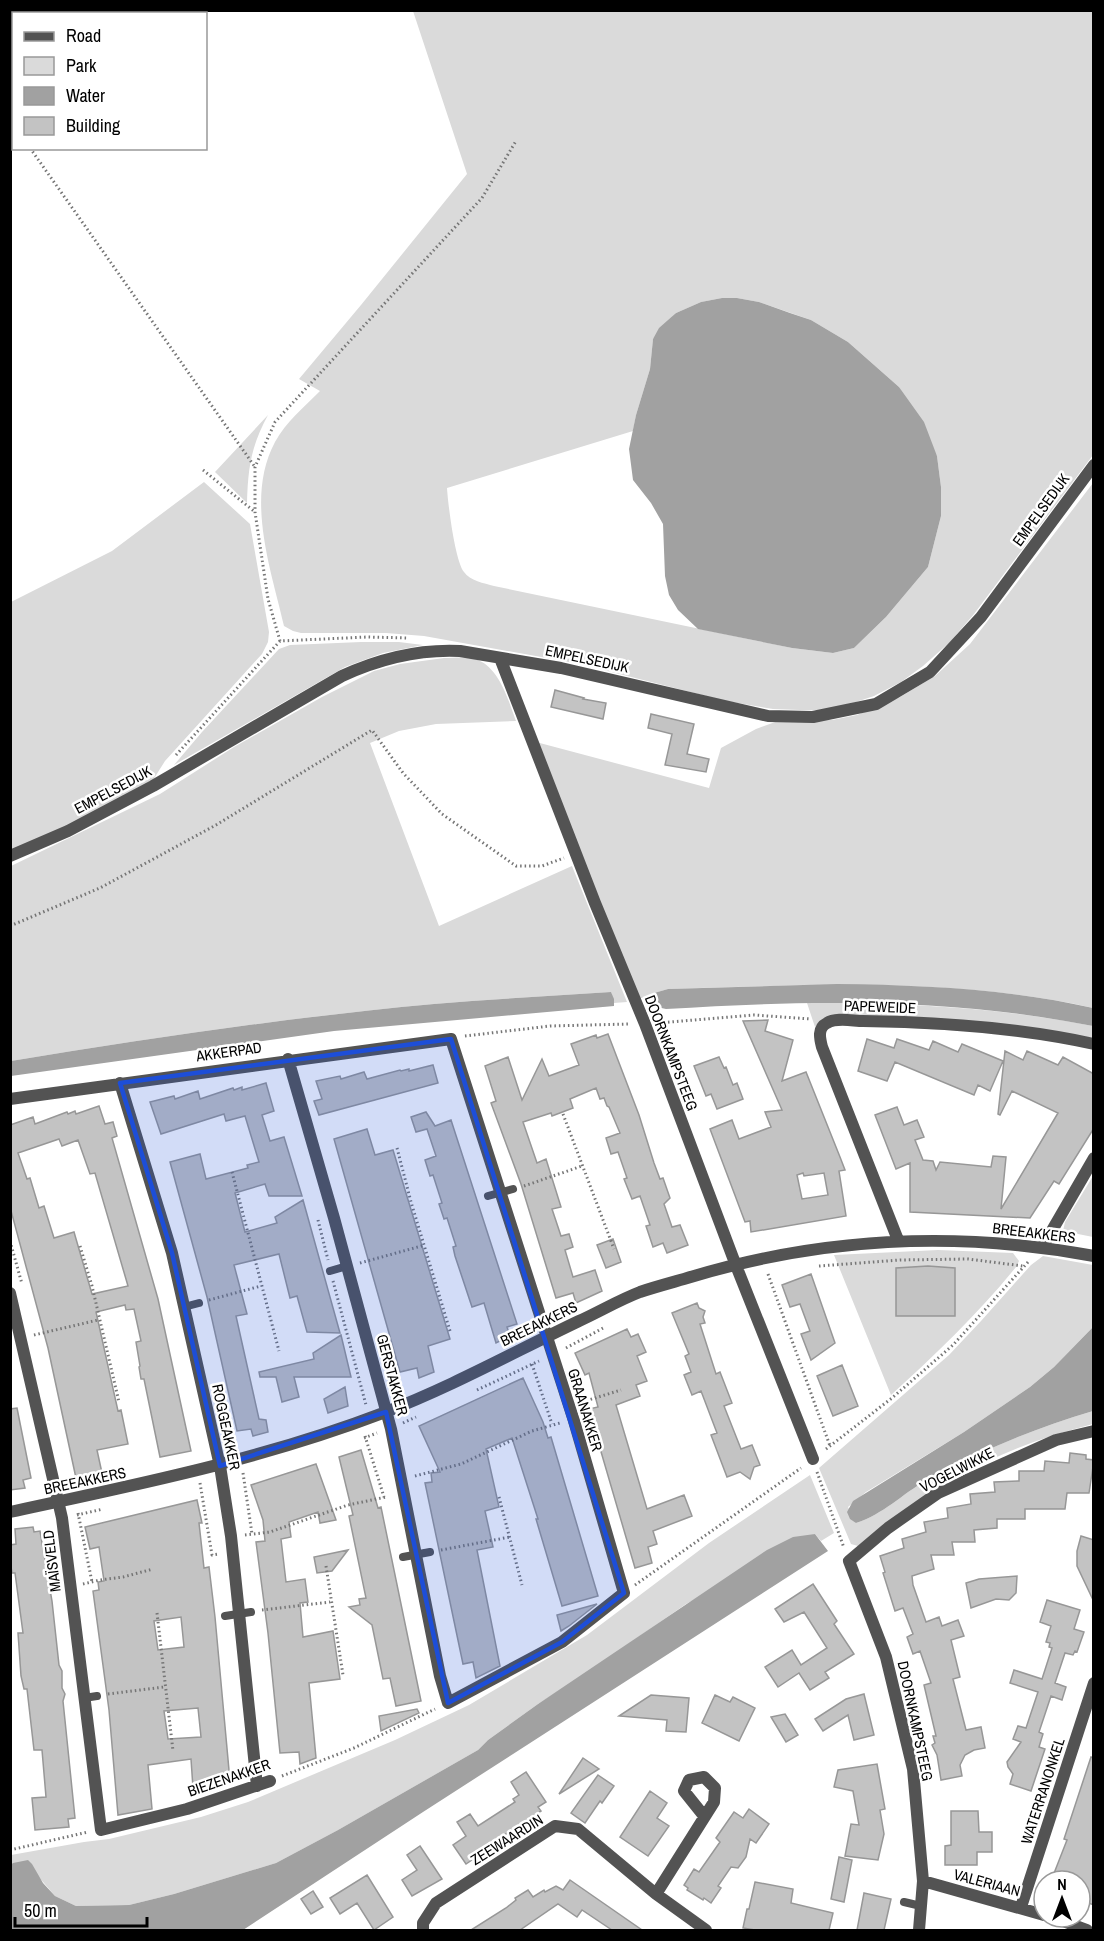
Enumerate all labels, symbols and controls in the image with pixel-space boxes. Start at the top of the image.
legend [12,12,207,150]
text: Road [66,23,101,48]
text: Park [66,53,97,78]
text: Water [66,83,105,108]
text: Building [66,113,121,138]
street label: EMPELSEDIJK [1007,469,1074,550]
street label: EMPELSEDIJK [543,639,632,678]
street label: EMPELSEDIJK [70,760,156,819]
street label: DOORNKAMPSTEEG [640,992,703,1114]
street label: PAPEWEIDE [844,995,916,1018]
street label: AKKERPAD [194,1036,263,1067]
street label: BREEAKKERS [991,1217,1077,1248]
street label: BREEAKKERS [497,1296,581,1351]
street label: GERSTAKKER [372,1332,413,1418]
street label: GRAANAKKER [563,1366,608,1454]
street label: ROGGEAKKER [207,1382,246,1472]
street label: VOGELWIKKE [916,1442,998,1497]
street label: BREEAKKERS [42,1462,128,1499]
street label: MAÏSVELD [37,1529,66,1593]
street label: DOORNKAMPSTEEG [893,1659,938,1783]
street label: WATERRANONKEL [1015,1735,1070,1847]
street label: BIEZENAKKER [185,1754,273,1801]
street label: ZEEWAARDIN [467,1809,547,1870]
street label: VALERIAAN [951,1864,1023,1901]
north arrow [1032,1869,1092,1929]
text: N [1057,1873,1067,1895]
scale bar [15,1890,147,1928]
text: 50 m [24,1898,57,1923]

